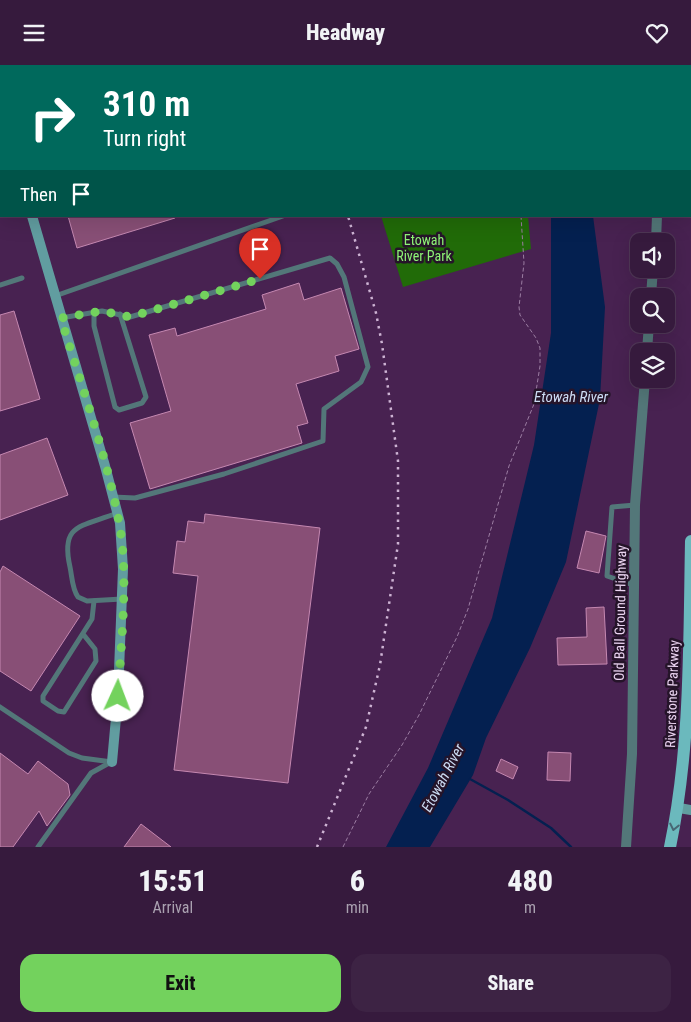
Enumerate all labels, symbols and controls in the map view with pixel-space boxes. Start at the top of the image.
icon: menu [20,19,48,47]
icon: heart [643,19,671,47]
text: Headway [306,20,385,45]
text: 310 m [103,84,190,125]
icon: right [20,85,85,150]
text: Turn right [103,126,186,151]
icon: arrive [67,180,95,208]
text: Then [20,183,57,206]
pin [239,228,281,279]
park label: Etowah River Park [396,232,452,264]
map controls [630,233,675,388]
button: sound [630,233,675,278]
icon: arrive [246,235,274,263]
button: search [630,288,675,333]
button: layers [630,343,675,388]
water label: Etowah River [534,388,609,406]
street label: Old Ball Ground Highway [611,545,629,681]
street label: Riverstone Parkway [662,640,682,748]
position arrow [91,669,143,721]
water label: Etowah River [418,741,469,815]
one-way arrow [670,823,680,832]
text: 15:51 [138,863,208,898]
text: 6 [350,863,365,898]
text: 480 [507,863,553,898]
text: Arrival [152,898,193,917]
text: min [346,898,369,917]
text: m [524,898,536,917]
button: Exit [20,954,341,1012]
button: Share [351,954,671,1012]

